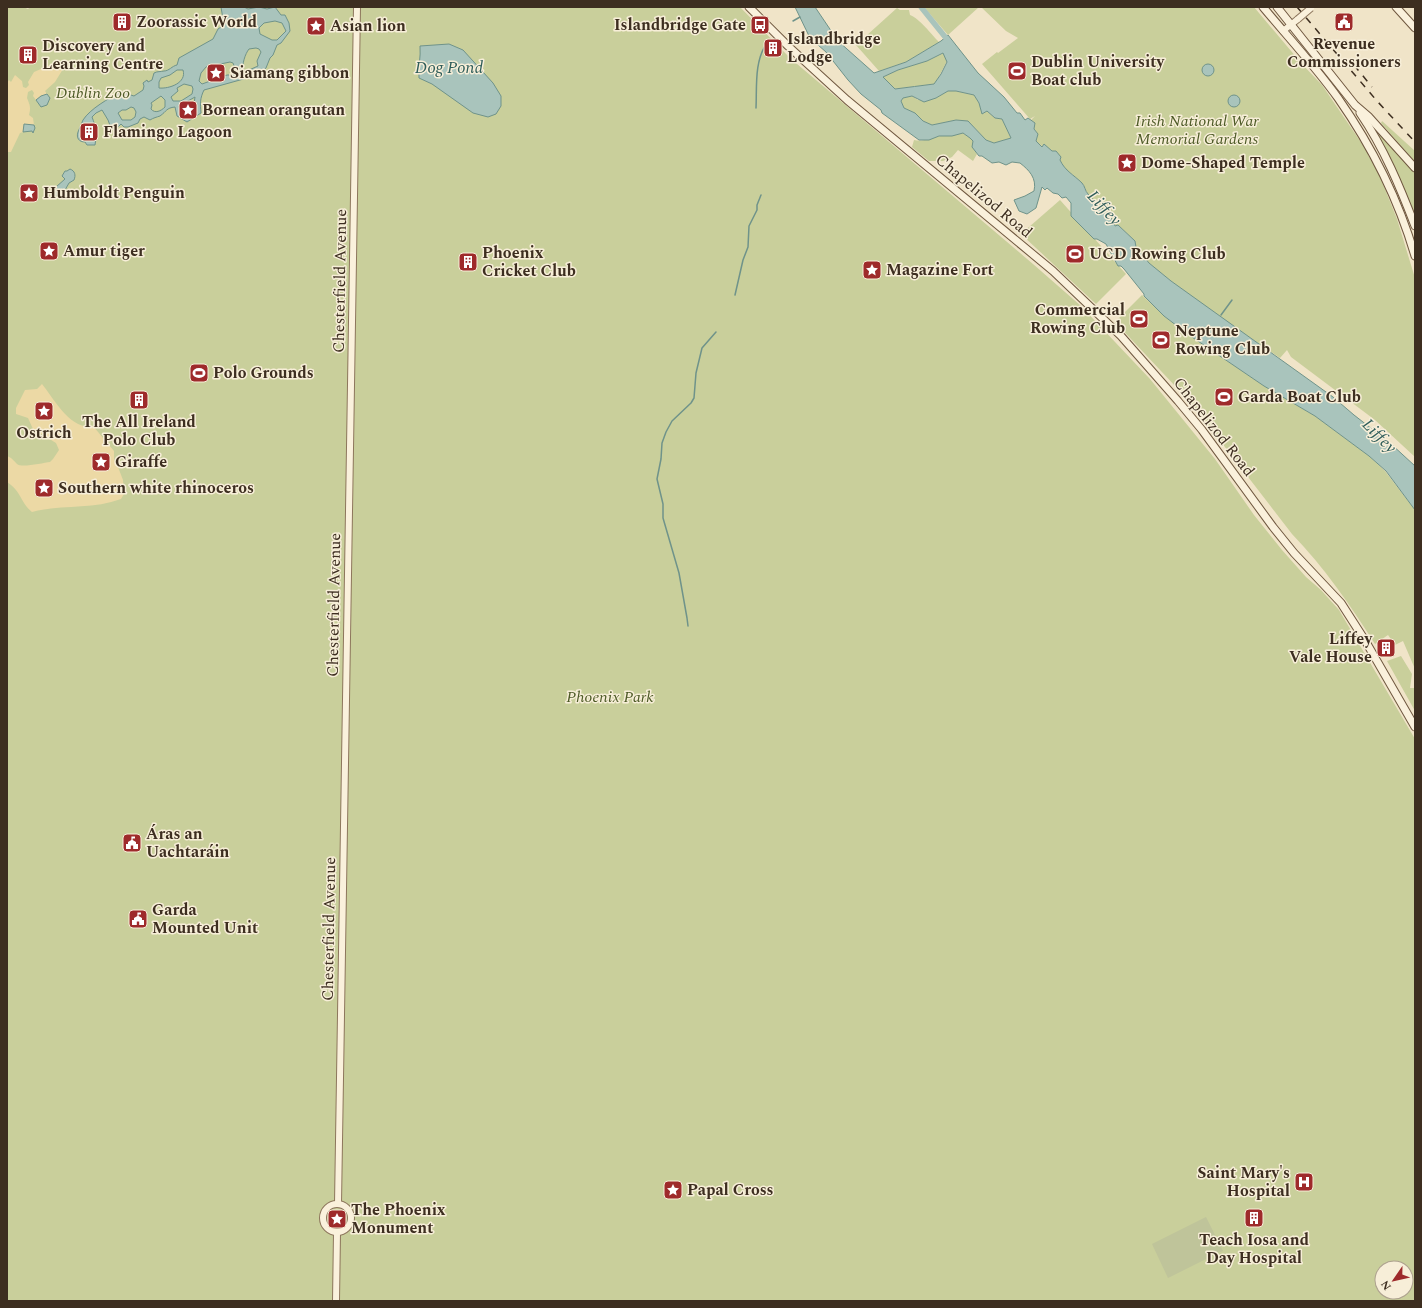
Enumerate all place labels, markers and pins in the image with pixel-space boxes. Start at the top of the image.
place label: Zoorassic World [136,10,257,34]
building icon: Zoorassic World [111,11,133,33]
public building icon: Revenue Commissioners [1333,11,1355,33]
place label: Islandbridge Gate [614,13,746,37]
place label: Asian lion [330,14,406,38]
bus stop icon: Islandbridge Gate [749,14,771,36]
place icon: Asian lion [305,15,327,37]
place label: Islandbridge Lodge [787,27,881,69]
place label: Revenue Commissioners [1287,32,1401,74]
place label: Discovery and Learning Centre [42,34,163,76]
building icon: Islandbridge Lodge [762,37,784,59]
building icon: Discovery and Learning Centre [17,44,39,66]
place label: Dublin University Boat club [1031,50,1165,92]
sports icon: Dublin University Boat club [1006,60,1028,82]
place label: Siamang gibbon [230,61,349,85]
place icon: Siamang gibbon [205,62,227,84]
place label: Bornean orangutan [202,98,345,122]
place icon: Bornean orangutan [177,99,199,121]
place label: Flamingo Lagoon [103,120,232,144]
building icon: Flamingo Lagoon [78,121,100,143]
place label: Dome-Shaped Temple [1141,151,1305,175]
place icon: Dome-Shaped Temple [1116,152,1138,174]
place label: Humboldt Penguin [43,181,185,205]
place icon: Humboldt Penguin [18,182,40,204]
place label: Amur tiger [63,239,145,263]
place icon: Amur tiger [38,240,60,262]
place label: Phoenix Cricket Club [482,241,576,283]
place label: UCD Rowing Club [1089,242,1226,266]
sports icon: UCD Rowing Club [1064,243,1086,265]
building icon: Phoenix Cricket Club [457,251,479,273]
place label: Magazine Fort [886,258,994,282]
place icon: Magazine Fort [861,259,883,281]
place label: Commercial Rowing Club [1030,298,1125,340]
sports icon: Commercial Rowing Club [1128,308,1150,330]
place label: Neptune Rowing Club [1175,319,1270,361]
sports icon: Neptune Rowing Club [1150,329,1172,351]
place label: Polo Grounds [213,361,314,385]
sports icon: Polo Grounds [188,362,210,384]
place label: Garda Boat Club [1238,385,1361,409]
sports icon: Garda Boat Club [1213,386,1235,408]
building icon: The All Ireland Polo Club [128,389,150,411]
place icon: Ostrich [33,400,55,422]
place label: The All Ireland Polo Club [82,410,196,452]
place label: Ostrich [16,421,72,445]
place label: Giraffe [115,450,167,474]
place icon: Giraffe [90,451,112,473]
place label: Southern white rhinoceros [58,476,254,500]
place icon: Southern white rhinoceros [33,477,55,499]
place label: Liffey Vale House [1289,627,1373,669]
building icon: Liffey Vale House [1375,637,1397,659]
place label: Áras an Uachtaráin [146,822,230,864]
public building icon: Áras an Uachtaráin [121,832,143,854]
place label: Garda Mounted Unit [152,898,258,940]
public building icon: Garda Mounted Unit [127,908,149,930]
place label: Saint Mary's Hospital [1197,1161,1290,1203]
hospital icon: Saint Mary's Hospital [1293,1171,1315,1193]
place label: Papal Cross [687,1178,774,1202]
place icon: Papal Cross [662,1179,684,1201]
place label: The Phoenix Monument [351,1198,446,1240]
building icon: Teach Iosa and Day Hospital [1243,1207,1265,1229]
place icon: The Phoenix Monument [326,1208,348,1230]
place label: Teach Iosa and Day Hospital [1199,1228,1309,1270]

